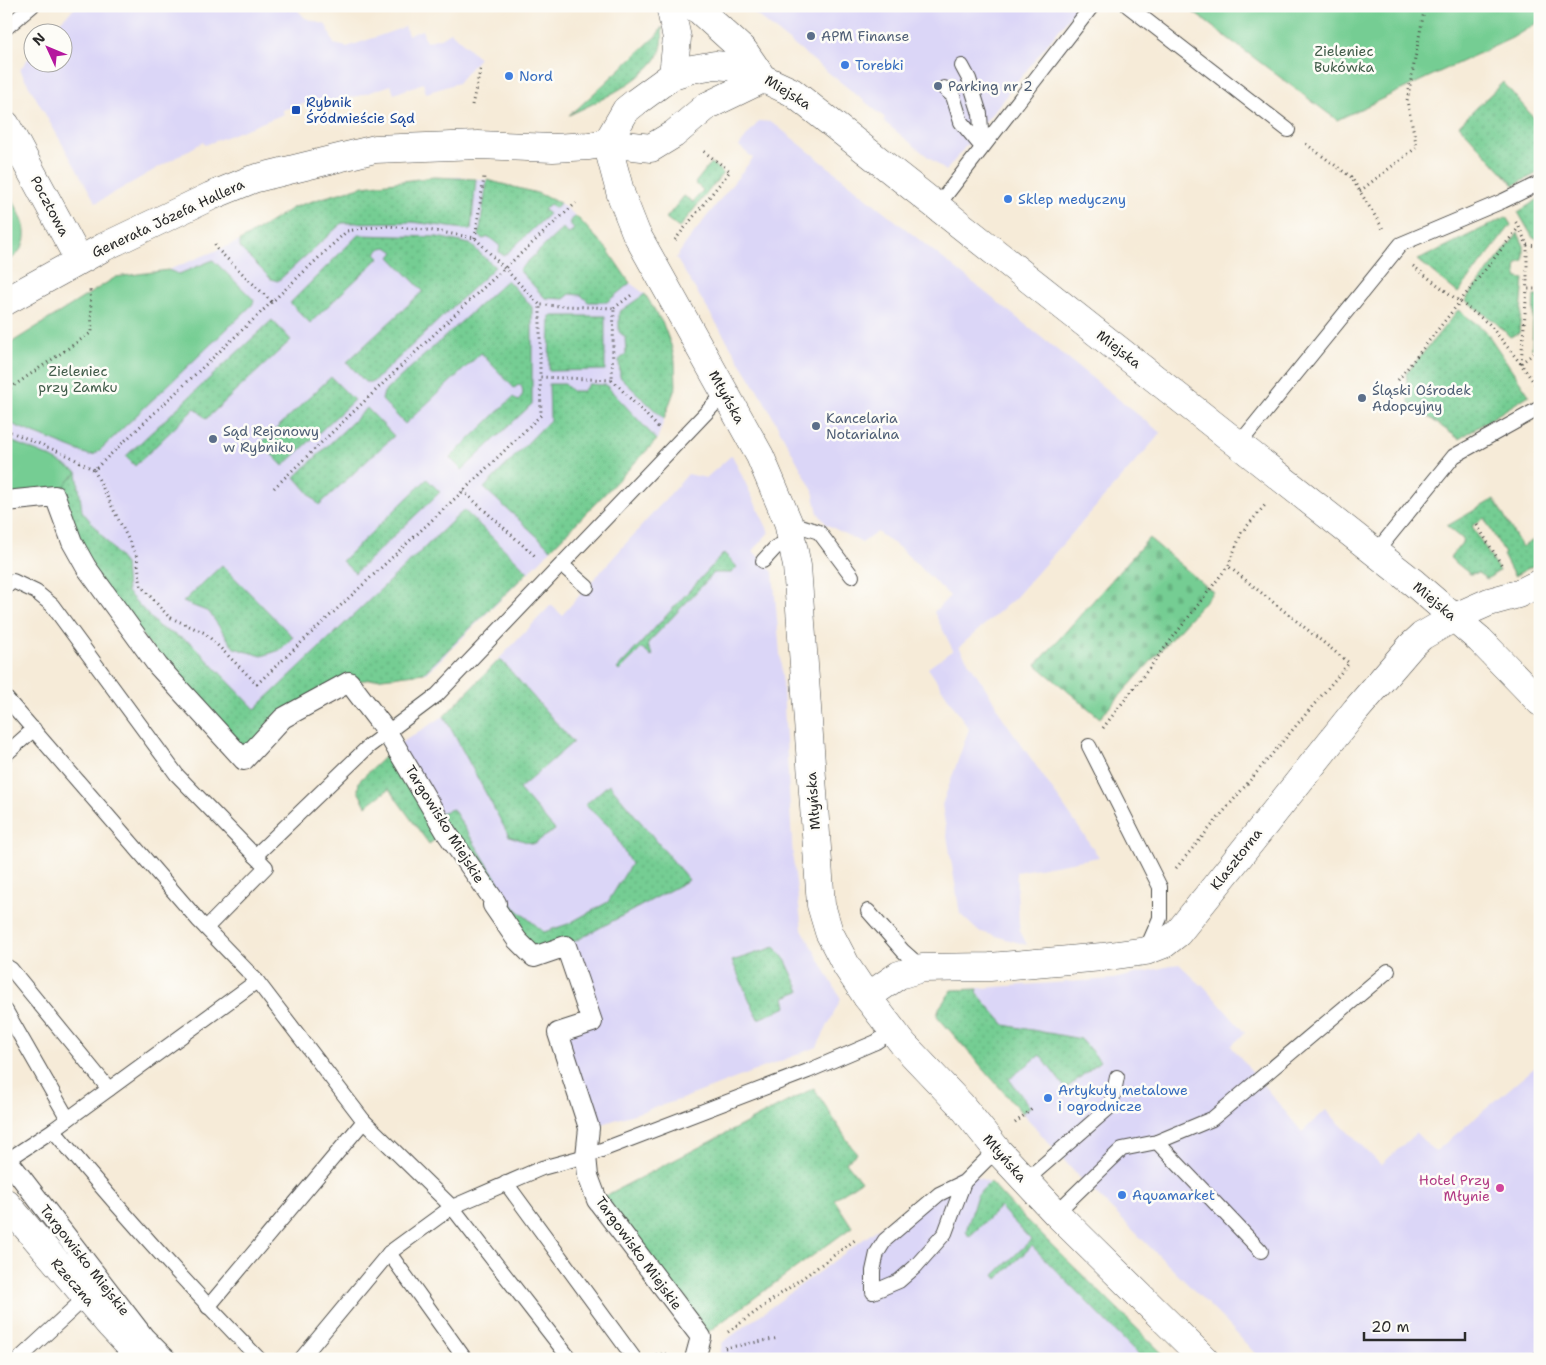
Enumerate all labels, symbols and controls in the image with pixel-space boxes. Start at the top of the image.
north arrow [22,22,72,72]
place label: APM Finanse [821,27,909,45]
text: N [28,29,49,49]
marker: APM Finanse [805,30,817,42]
park label: Zieleniec Bukówka [1314,42,1374,76]
place label: Torebki [855,56,904,74]
marker: Torebki [839,59,851,71]
place label: Nord [519,67,553,85]
marker: Nord [503,70,515,82]
street label: Miejska [761,71,815,113]
place label: Parking nr 2 [948,77,1033,95]
marker: Parking nr 2 [932,80,944,92]
place label: Rybnik Śródmieście Sąd [306,93,415,127]
marker: Rybnik Śródmieście Sąd [290,104,302,116]
street label: Pocztowa [27,173,73,239]
street label: Generała Józefa Hallera [89,175,247,261]
place label: Sklep medyczny [1018,190,1126,208]
marker: Sklep medyczny [1002,193,1014,205]
street label: Miejska [1093,326,1145,372]
park label: Zieleniec przy Zamku [38,362,118,396]
street label: Młyńska [705,367,749,427]
place label: Śląski Ośrodek Adopcyjny [1372,381,1471,415]
marker: Śląski Ośrodek Adopcyjny [1356,392,1368,404]
place label: Kancelaria Notarialna [826,409,899,443]
marker: Kancelaria Notarialna [810,420,822,432]
place label: Sąd Rejonowy w Rybniku [223,422,319,456]
marker: Sąd Rejonowy w Rybniku [207,433,219,445]
street label: Miejska [1409,578,1461,625]
street label: Targowisko Miejskie [401,762,489,886]
street label: Młyńska [802,771,824,831]
street label: Klasztorna [1206,824,1266,894]
place label: Artykuły metalowe i ogrodnicze [1058,1081,1188,1115]
marker: Artykuły metalowe i ogrodnicze [1042,1092,1054,1104]
street label: Młyńska [979,1130,1031,1186]
place label: Hotel Przy Młynie [1419,1171,1490,1205]
marker: Hotel Przy Młynie [1494,1182,1506,1194]
place label: Aquamarket [1132,1186,1215,1204]
marker: Aquamarket [1116,1189,1128,1201]
street label: Targowisko Miejskie [592,1193,686,1313]
street label: Targowisko Miejskie [36,1201,134,1319]
street label: Rzeczna [47,1254,99,1310]
scale bar [1364,1310,1465,1342]
text: 20 m [1371,1317,1410,1337]

